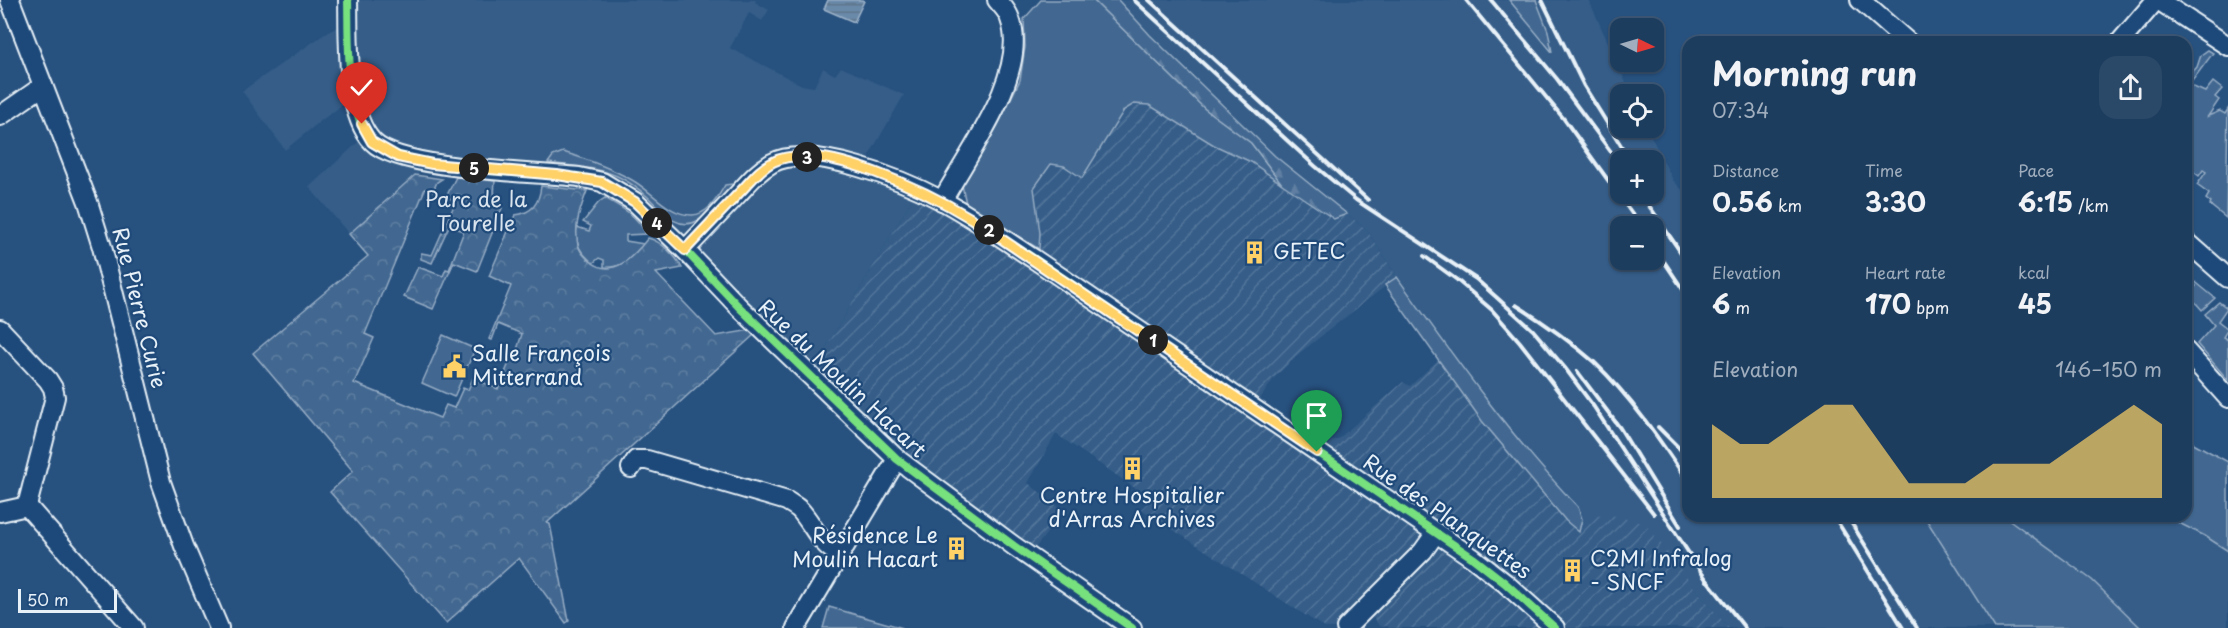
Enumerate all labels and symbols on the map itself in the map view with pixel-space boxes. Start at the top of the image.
north arrow [1610,18,1664,72]
pin [336,62,387,124]
pin: 3 [792,142,822,172]
pin: 5 [459,153,489,183]
park label: Parc de la Tourelle [425,182,528,238]
pin: 4 [642,208,672,238]
pin: 2 [974,215,1004,245]
street label: Rue Pierre Curie [105,224,176,391]
place label: GETEC [1273,234,1346,266]
building icon: GETEC [1242,239,1268,265]
street label: Rue du Moulin Hacart [752,291,935,464]
pin: 1 [1138,325,1168,355]
place label: Salle François Mitterrand [472,336,610,392]
public building icon: Salle François Mitterrand [441,353,467,379]
pin [1291,390,1342,452]
street label: Rue des Planquettes [1357,445,1539,586]
building icon: Centre Hospitalier d'Arras Archives [1119,455,1145,481]
place label: Centre Hospitalier d'Arras Archives [1040,478,1224,534]
place label: Résidence Le Moulin Hacart [792,518,938,574]
building icon: Résidence Le Moulin Hacart [943,535,969,561]
place label: C2MI Infralog - SNCF [1590,541,1732,597]
building icon: C2MI Infralog - SNCF [1559,558,1585,584]
scale bar [18,586,117,614]

